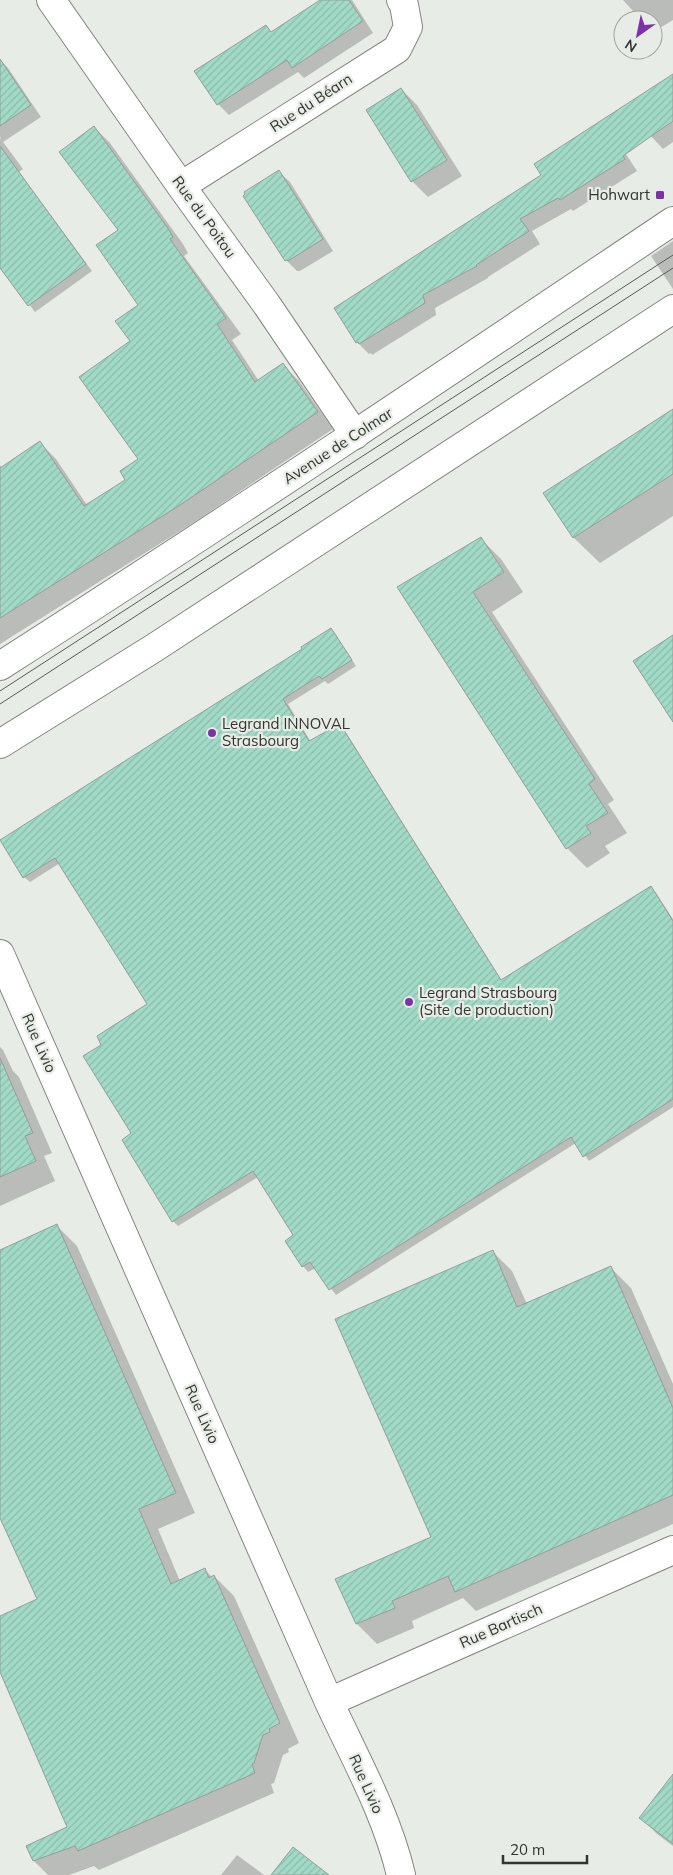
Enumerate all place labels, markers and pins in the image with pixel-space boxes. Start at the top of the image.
place label: Hohwart [588,185,650,204]
marker: Hohwart [654,189,666,201]
place label: Legrand INNOVAL Strasbourg [222,714,350,750]
marker: Legrand INNOVAL Strasbourg [206,727,218,739]
place label: Legrand Strasbourg (Site de production) [419,983,557,1019]
marker: Legrand Strasbourg (Site de production) [403,996,415,1008]

